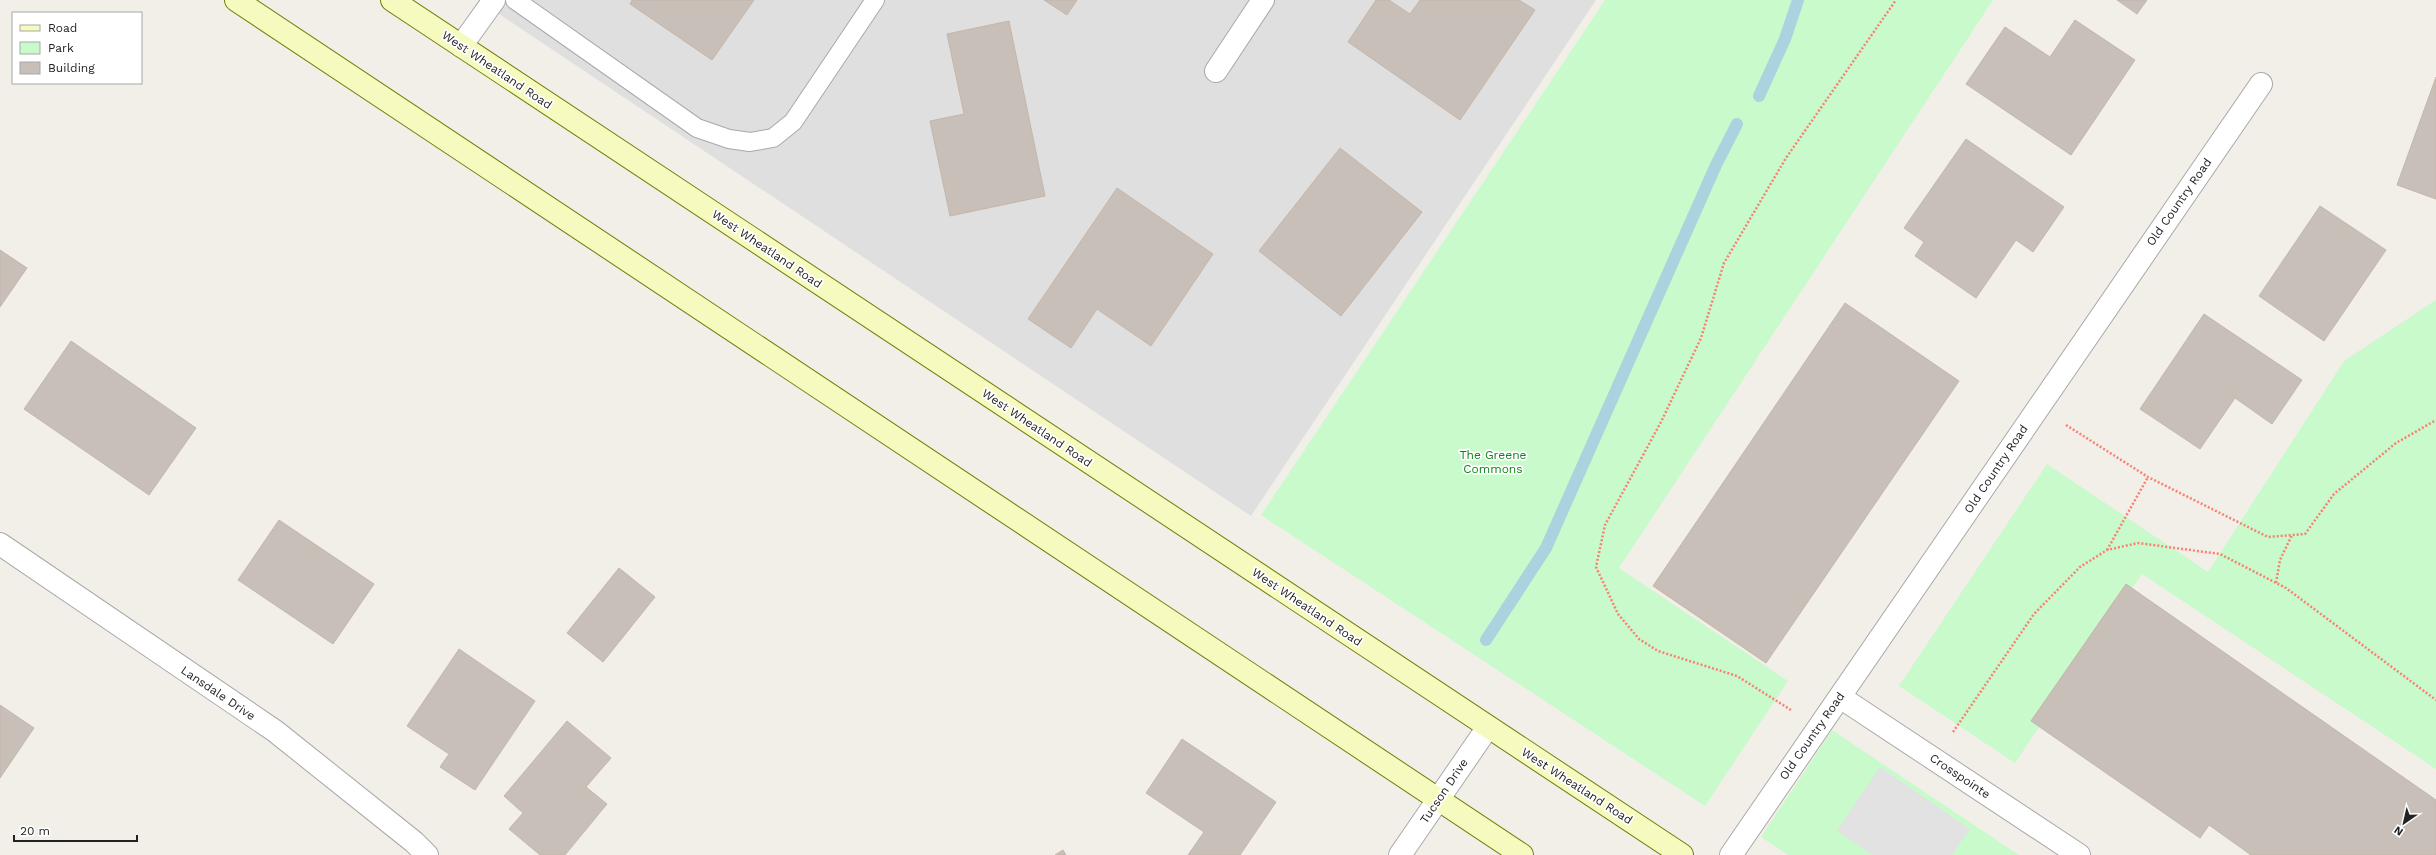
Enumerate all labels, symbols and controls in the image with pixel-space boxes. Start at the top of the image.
legend [12,12,142,84]
text: Road [48,21,77,35]
street label: West Wheatland Road [439,28,555,112]
text: Park [48,41,74,55]
text: Building [48,61,95,75]
street label: Old Country Road [2144,156,2214,248]
street label: West Wheatland Road [709,207,825,291]
street label: West Wheatland Road [979,386,1095,470]
street label: Old Country Road [1961,422,2031,516]
park label: The Greene Commons [1459,448,1527,476]
street label: West Wheatland Road [1249,565,1365,649]
street label: Lansdale Drive [178,663,258,723]
street label: Old Country Road [1777,690,1847,782]
street label: West Wheatland Road [1519,745,1635,827]
street label: Crosspointe [1927,751,1993,801]
street label: Tucson Drive [1417,756,1471,826]
north arrow [2384,803,2424,843]
scale bar [14,817,137,843]
text: N [2392,823,2406,839]
text: 20 m [20,824,50,838]

